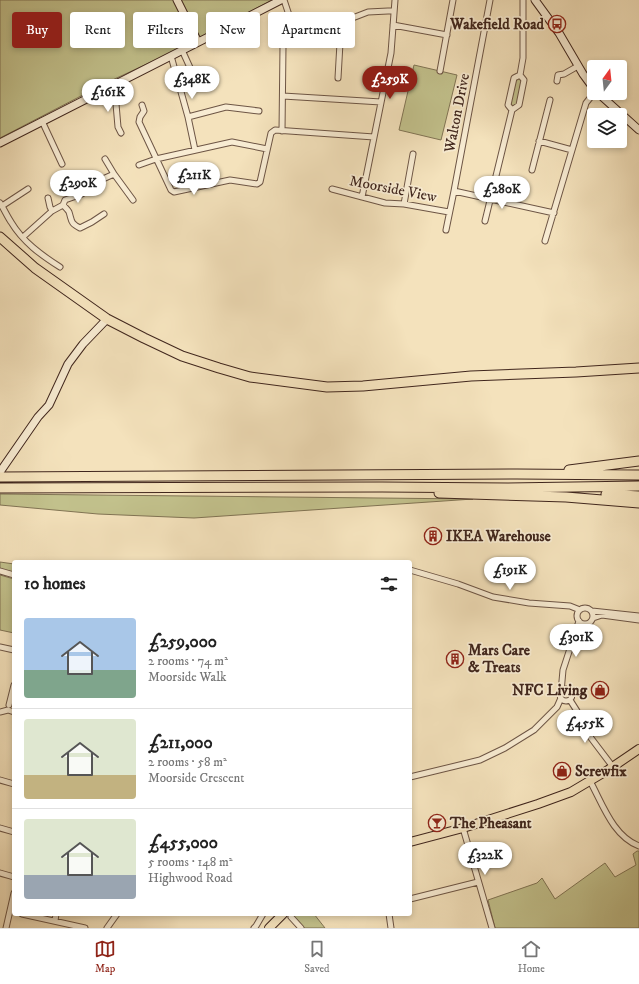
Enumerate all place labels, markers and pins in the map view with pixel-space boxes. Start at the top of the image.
bus stop icon: Wakefield Road [547,14,567,34]
place label: Wakefield Road [449,15,545,34]
pin: £348K [164,66,220,100]
pin: £259K [362,66,418,100]
pin: £161K [80,79,136,113]
pin: £211K [166,162,222,196]
pin: £290K [50,170,106,204]
pin: £280K [474,176,530,210]
building icon: IKEA Warehouse [423,526,443,546]
place label: IKEA Warehouse [446,527,551,546]
pin: £191K [482,557,538,591]
pin: £301K [548,624,604,658]
place label: Mars Care & Treats [468,641,531,677]
building icon: Mars Care & Treats [445,649,465,669]
shop icon: NFC Living [590,680,610,700]
place label: NFC Living [512,681,588,700]
pin: £455K [557,710,613,744]
shop icon: Screwfix [552,761,572,781]
place label: Screwfix [575,762,627,781]
bar icon: The Pheasant [427,813,447,833]
place label: The Pheasant [449,814,532,833]
pin: £322K [457,842,513,876]

